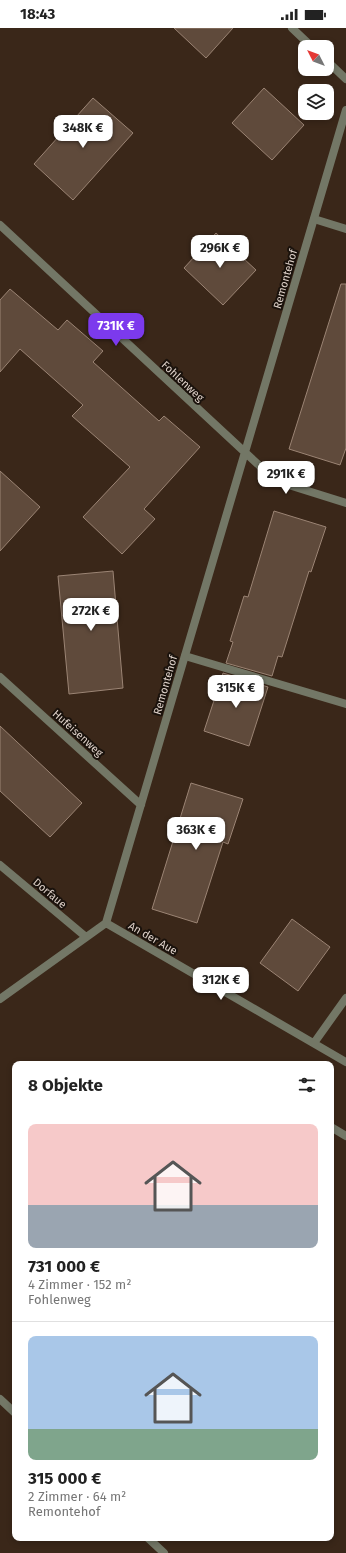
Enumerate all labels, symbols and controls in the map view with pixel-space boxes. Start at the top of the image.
text: 18:43 [20,5,55,23]
north arrow [298,40,334,76]
map controls [298,40,334,120]
button: layers [298,84,334,120]
pin: 348K € [50,115,116,149]
text: 348K € [63,120,103,135]
pin: 296K € [187,235,253,269]
text: 296K € [200,240,240,255]
street label: Remontehof [271,247,301,310]
pin: 731K € [83,313,149,347]
text: 731K € [97,318,135,333]
street label: Fohlenweg [159,359,207,404]
pin: 291K € [253,461,319,495]
text: 291K € [267,466,305,481]
pin: 272K € [58,598,124,632]
text: 272K € [72,603,110,618]
street label: Remontehof [151,653,181,716]
pin: 315K € [203,675,269,709]
text: 315K € [217,680,255,695]
street label: Hufeisenweg [50,707,106,760]
pin: 363K € [163,817,229,851]
text: 363K € [176,822,216,837]
street label: Dorfaue [30,876,69,911]
street label: An der Aue [126,919,179,958]
pin: 312K € [188,967,254,1001]
text: 312K € [202,972,240,987]
icon: filters [296,1074,318,1096]
text: 8 Objekte [28,1075,103,1096]
icon: home [137,1150,209,1222]
text: 731 000 € [28,1256,100,1277]
text: 4 Zimmer · 152 m² [28,1277,131,1292]
text: Fohlenweg [28,1292,91,1307]
icon: home [137,1362,209,1434]
text: 315 000 € [28,1468,101,1489]
text: 2 Zimmer · 64 m² [28,1489,126,1504]
text: Remontehof [28,1504,100,1519]

